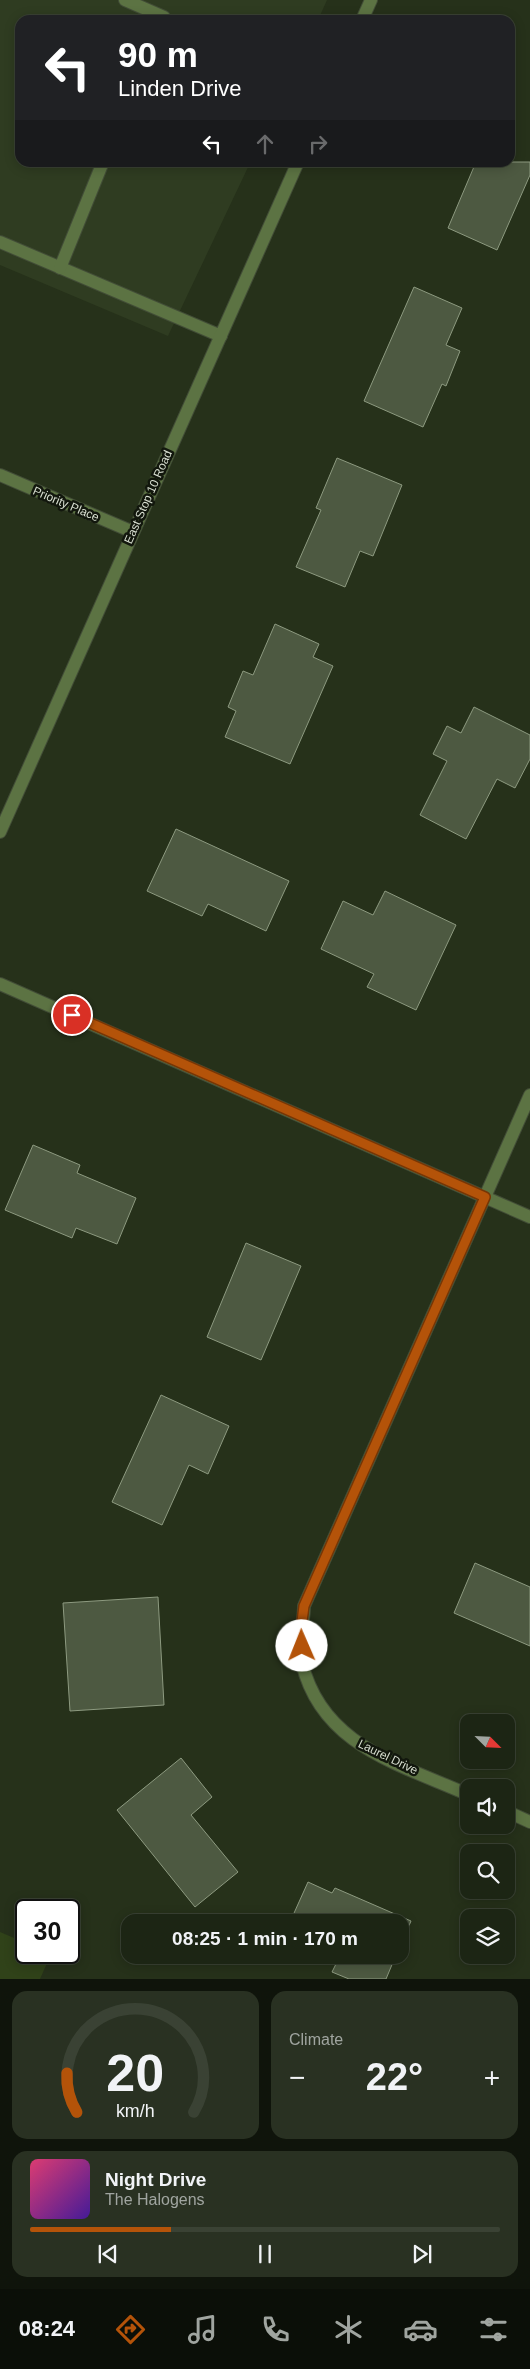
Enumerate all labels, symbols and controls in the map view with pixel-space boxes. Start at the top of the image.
icon: left [35,35,100,100]
text: 90 m [118,35,198,74]
text: Linden Drive [118,76,242,101]
icon: left [198,130,226,158]
icon: ahead [251,130,279,158]
icon: right [304,130,332,158]
street label: East Stop 10 Road [121,448,175,546]
street label: Priority Place [31,484,102,524]
pin [51,994,93,1036]
icon: arrive [58,1001,86,1029]
position arrow [275,1619,327,1671]
north arrow [460,1714,515,1769]
map controls [460,1714,515,1964]
street label: Laurel Drive [356,1737,420,1778]
button: sound [460,1779,515,1834]
button: search [460,1844,515,1899]
speed limit sign: 30 [15,1899,80,1964]
button: layers [460,1909,515,1964]
text: 08:25 · 1 min · 170 m [172,1928,358,1949]
text: Climate [289,2031,343,2048]
text: 20 [107,2044,164,2102]
text: 22° [366,2056,423,2098]
text: − [289,2062,305,2093]
text: + [484,2062,500,2093]
text: km/h [116,2101,155,2121]
text: Night Drive [105,2169,206,2190]
text: The Halogens [105,2191,205,2208]
icon: previous [94,2240,122,2268]
icon: pause [251,2240,279,2268]
icon: next [408,2240,436,2268]
icon: directions [113,2312,148,2347]
icon: music [185,2312,220,2347]
icon: phone [258,2312,293,2347]
icon: climate [331,2312,366,2347]
icon: car [403,2312,438,2347]
icon: filters [476,2312,511,2347]
text: 08:24 [19,2316,75,2341]

